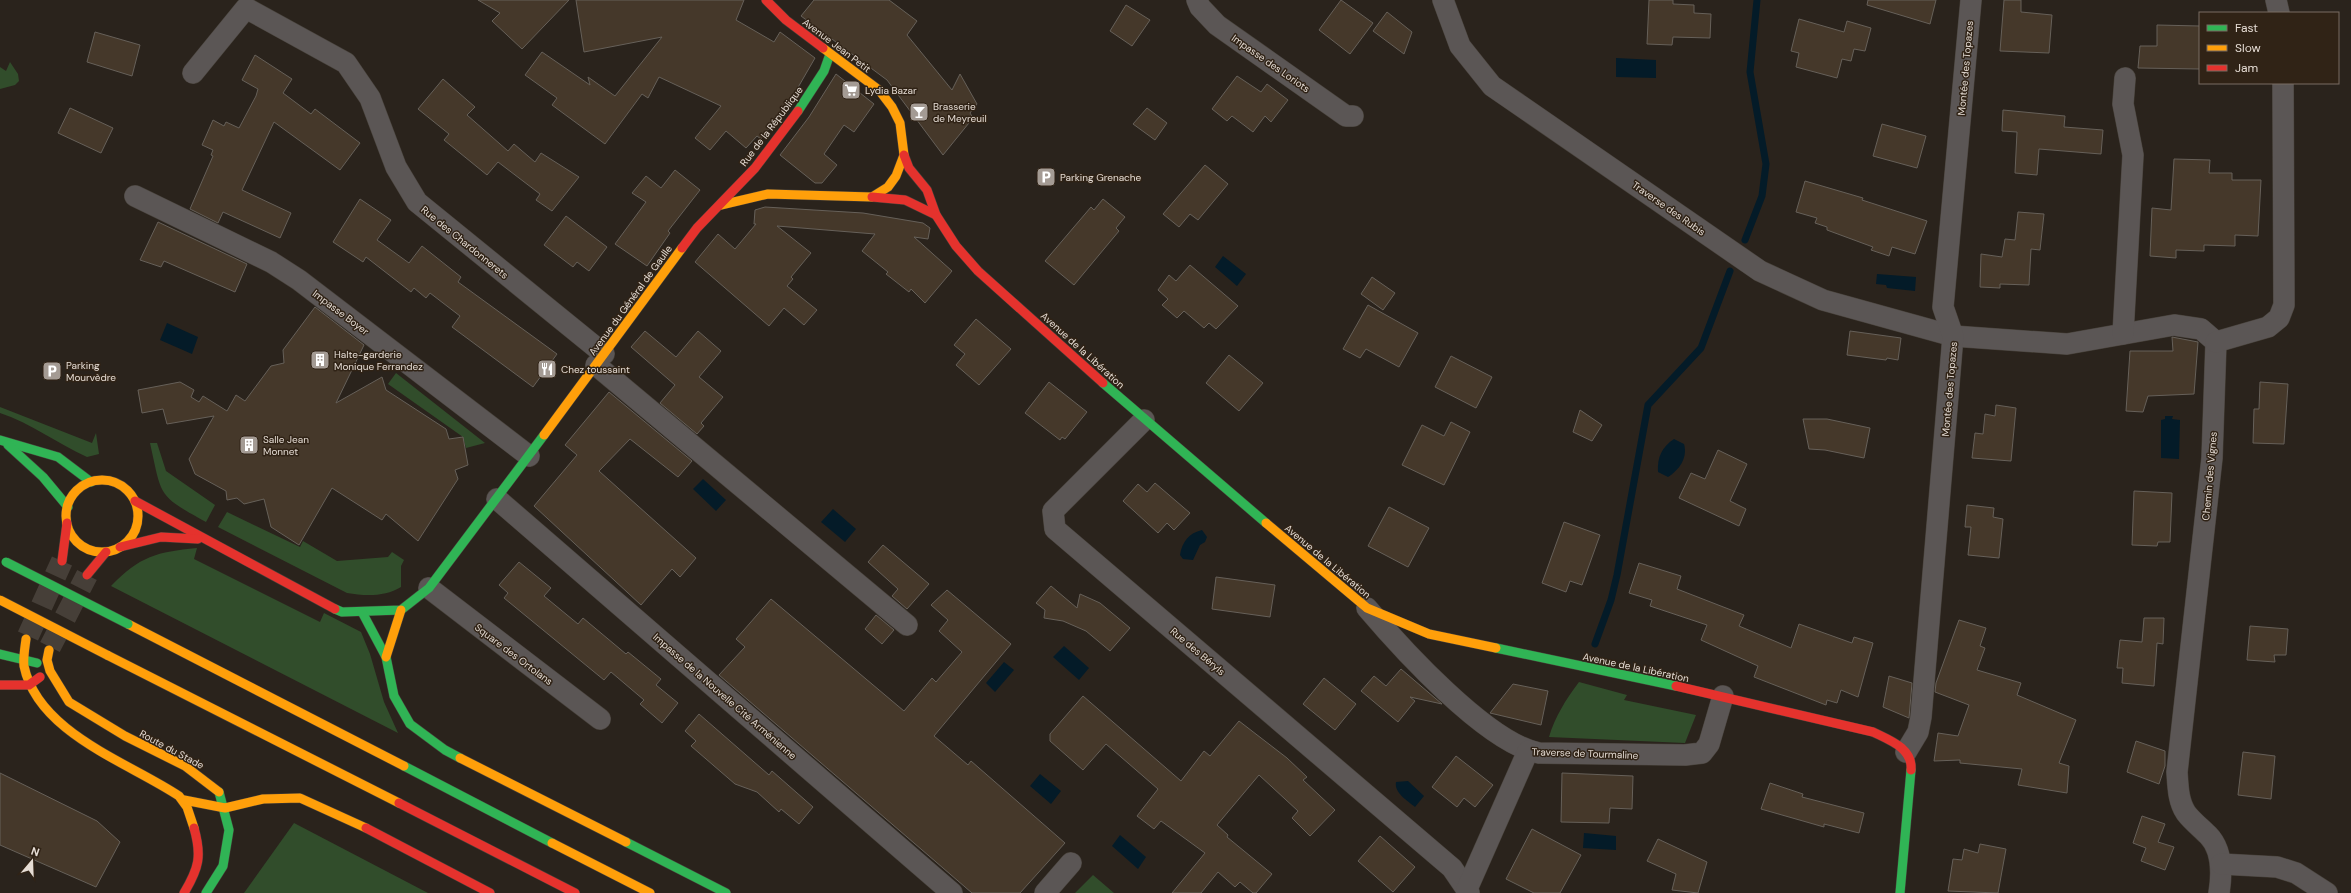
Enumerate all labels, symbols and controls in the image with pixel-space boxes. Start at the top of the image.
legend [2199,12,2339,84]
street label: Avenue Jean Petit [800,15,874,75]
street label: Montée des Topazes [1955,20,1976,116]
text: Fast [2235,20,2258,36]
street label: Impasse des Loriots [1229,31,1312,95]
text: Slow [2235,40,2261,56]
text: Jam [2235,60,2258,76]
supermarket icon: Lydia Bazar [840,79,862,101]
street label: Rue de la République [737,83,806,169]
place label: Lydia Bazar [865,84,917,97]
place label: Brasserie de Meyreuil [933,100,987,125]
bar icon: Brasserie de Meyreuil [908,101,930,123]
parking icon: Parking Grenache [1035,166,1057,188]
place label: Parking Grenache [1060,171,1142,184]
street label: Traverse des Rubis [1629,178,1708,239]
street label: Rue des Chardonnerets [418,203,511,282]
street label: Avenue du Général de Gaulle [586,242,675,358]
street label: Impasse Boyer [310,287,372,338]
street label: Avenue de la Libération [1038,309,1127,392]
street label: Montée des Topazes [1939,341,1960,437]
place label: Halte-garderie Monique Ferrandez [334,348,423,373]
building icon: Halte-garderie Monique Ferrandez [309,349,331,371]
restaurant icon: Chez toussaint [536,358,558,380]
place label: Parking Mourvèdre [66,359,116,384]
parking icon: Parking Mourvèdre [41,360,63,382]
place label: Chez toussaint [561,363,630,376]
street label: Chemin des Vignes [2199,431,2220,521]
place label: Salle Jean Monnet [263,433,309,458]
building icon: Salle Jean Monnet [238,434,260,456]
street label: Avenue de la Libération [1282,522,1373,601]
street label: Square des Ortolans [472,621,555,688]
street label: Rue des Béryls [1168,625,1228,678]
street label: Impasse de la Nouvelle Cité Arménienne [650,630,799,762]
street label: Avenue de la Libération [1582,650,1690,685]
street label: Route du Stade [137,727,207,772]
street label: Traverse de Tourmaline [1531,745,1639,762]
north arrow [12,841,52,881]
text: N [29,844,41,859]

